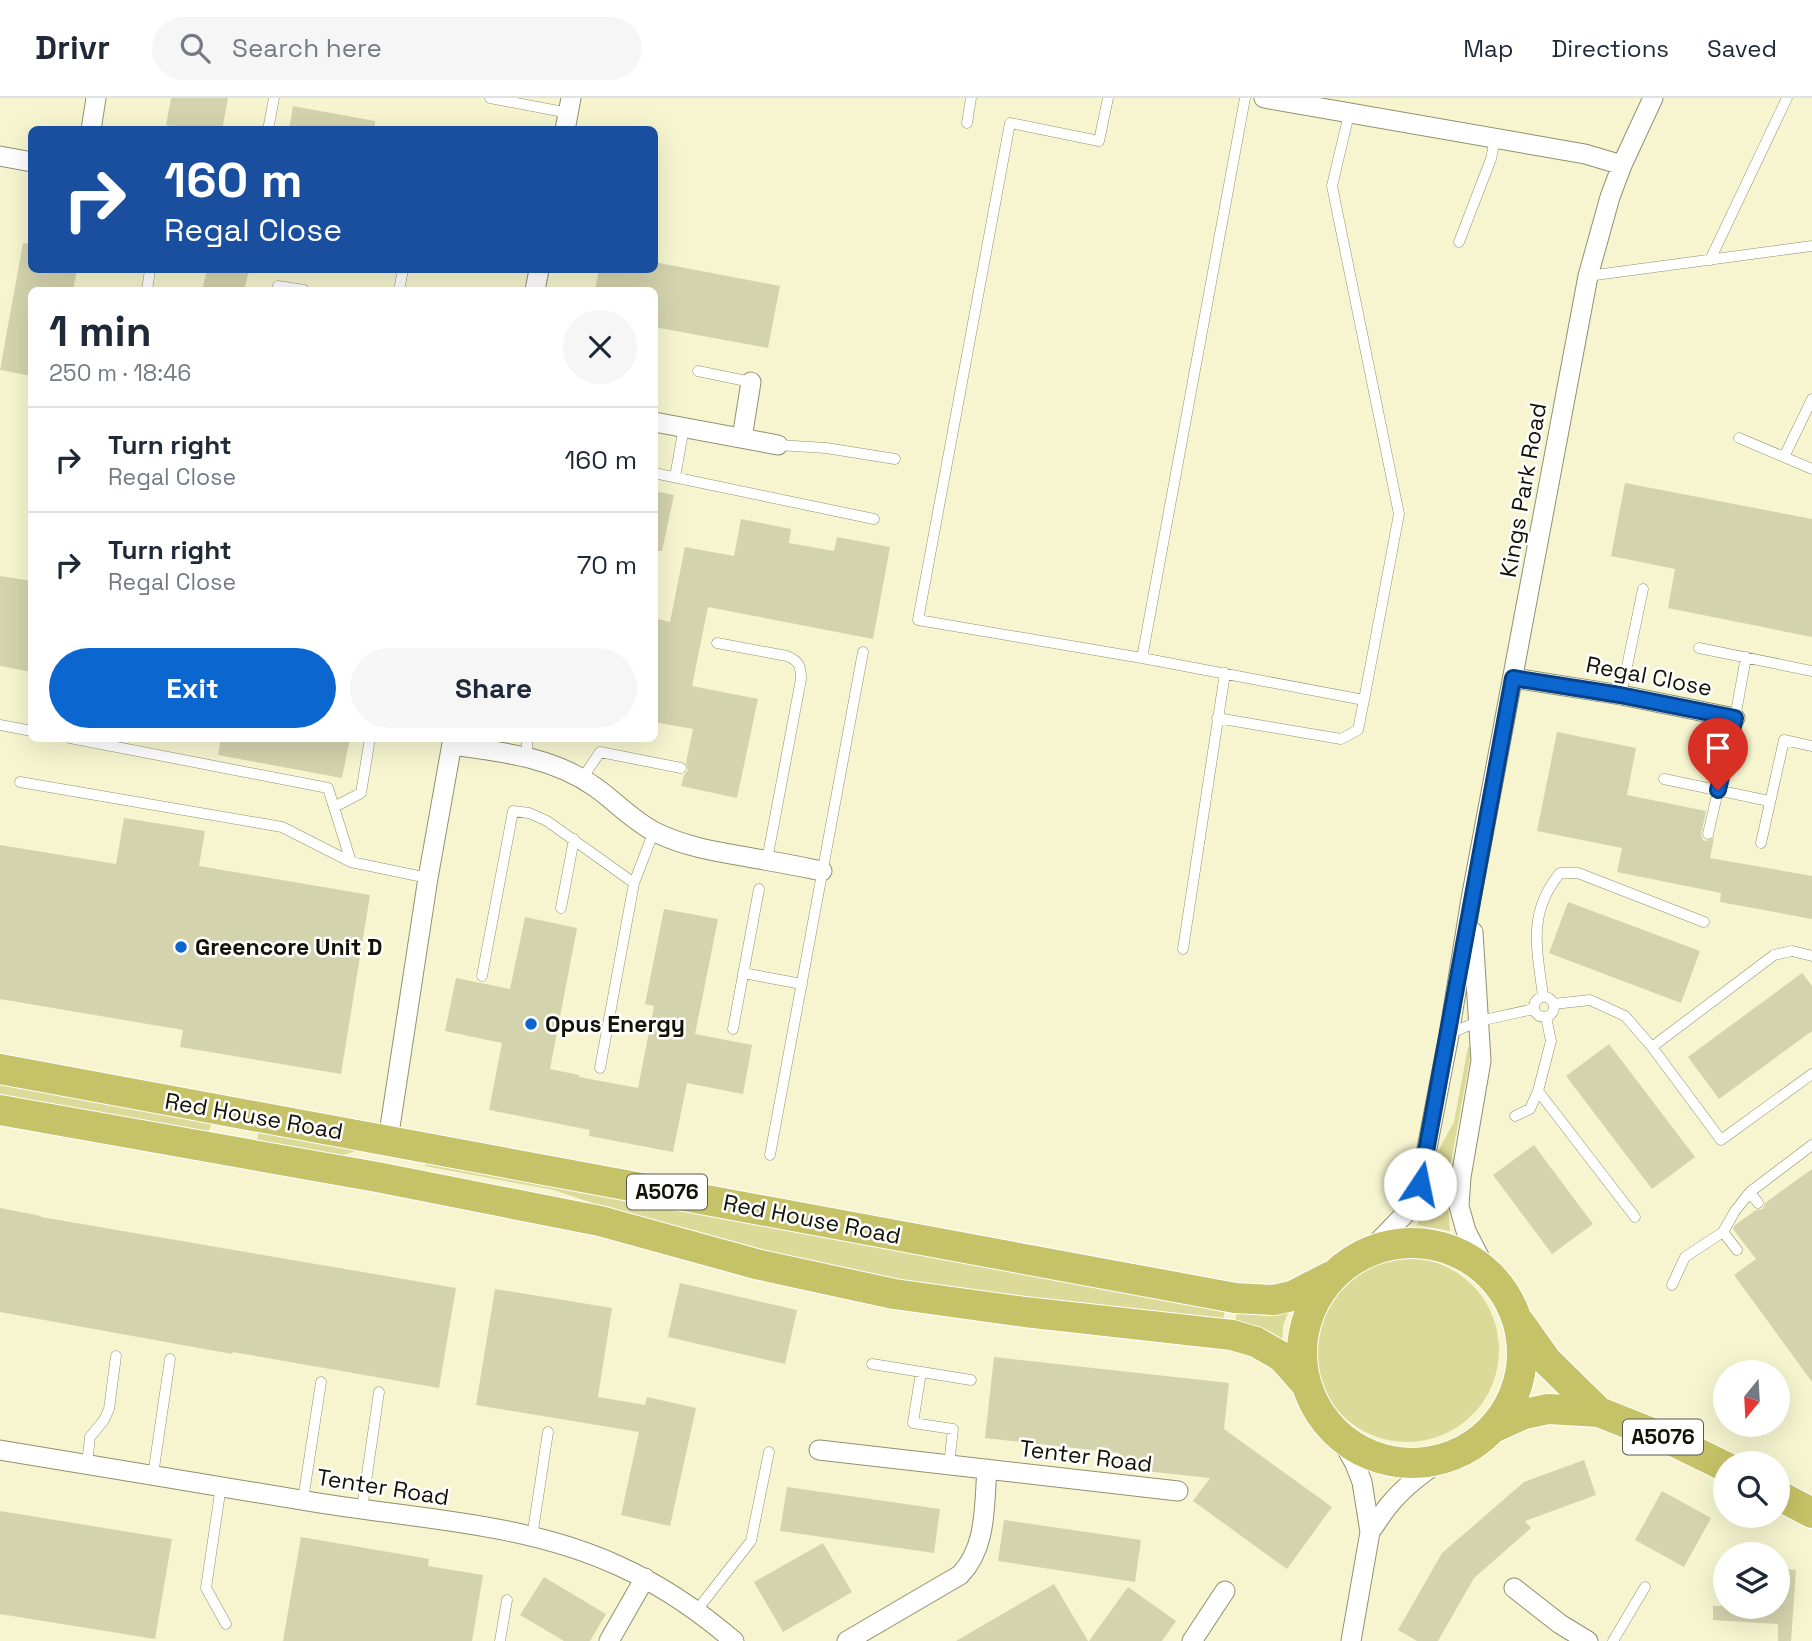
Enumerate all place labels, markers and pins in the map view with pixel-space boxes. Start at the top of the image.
pin [1688,718,1748,790]
place label: Greencore Unit D [195,932,382,962]
marker: Greencore Unit D [173,939,189,955]
place label: Opus Energy [545,1009,685,1039]
marker: Opus Energy [523,1016,539,1032]

